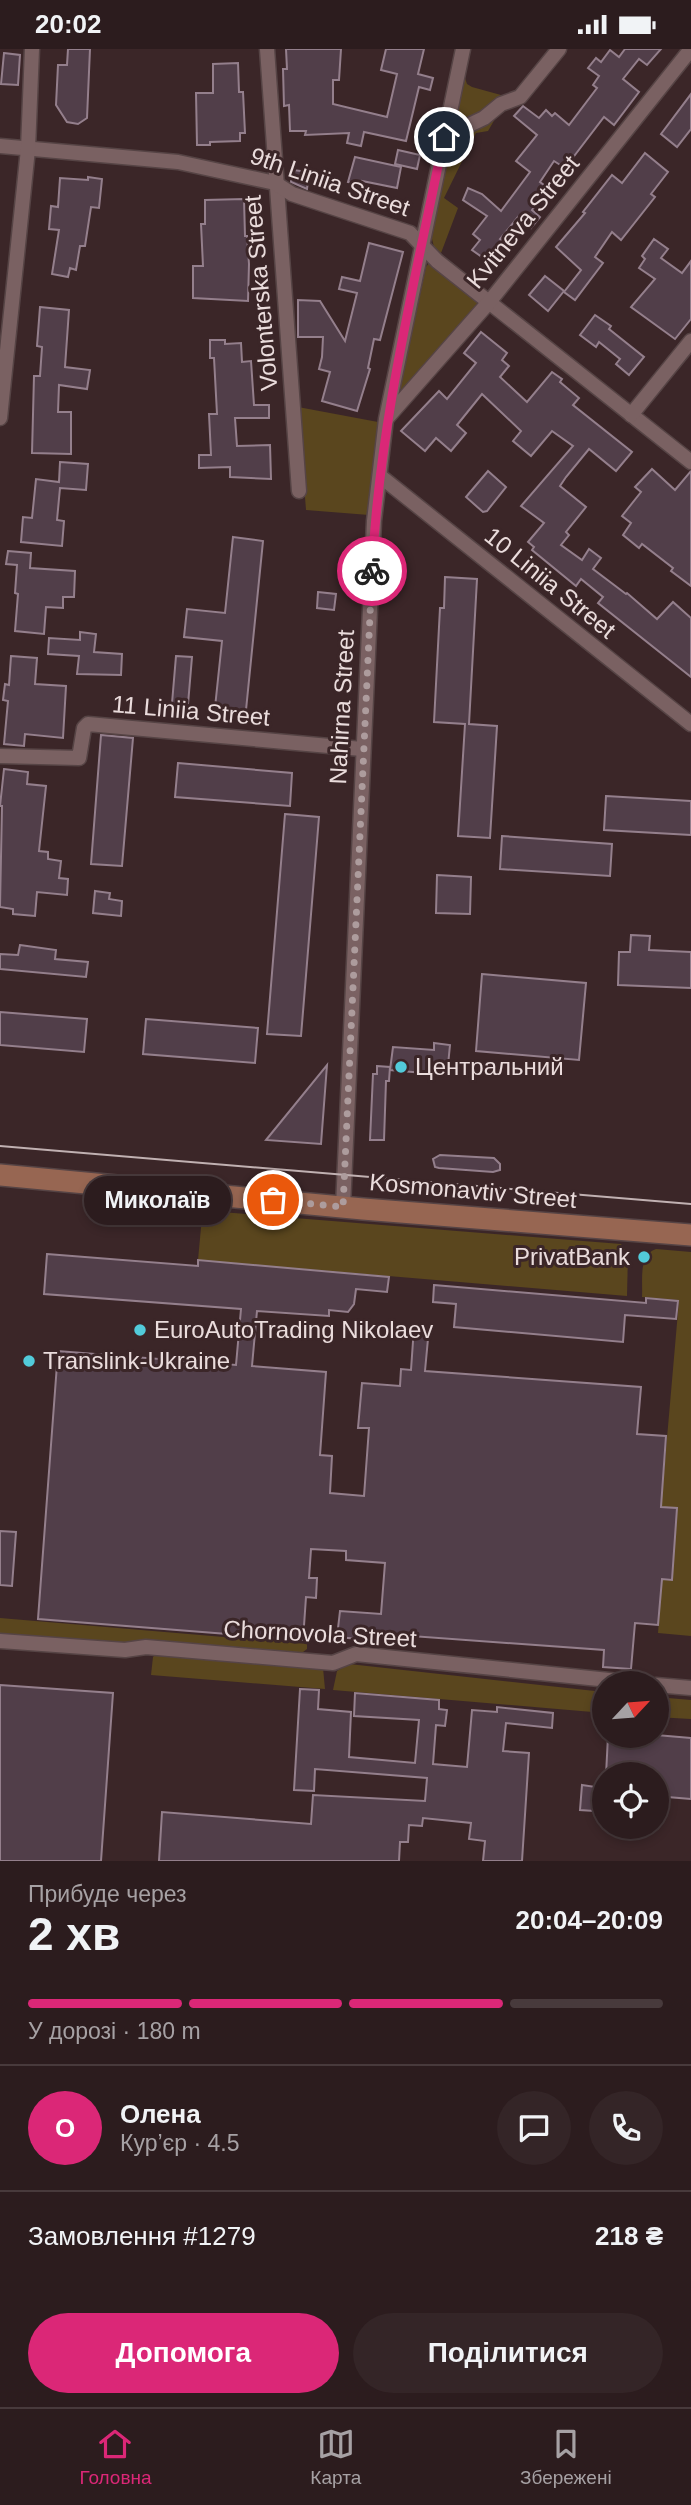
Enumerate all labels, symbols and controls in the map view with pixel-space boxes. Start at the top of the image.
text: 20:02 [35,9,102,39]
pin [414,107,474,167]
icon: home [425,118,463,156]
street label: 9th Liniia Street [247,142,414,222]
street label: Kvitneva Street [461,150,585,293]
street label: Volonterska Street [238,194,282,392]
street label: 10 Liniia Street [480,522,621,644]
courier [337,536,407,606]
icon: bike [353,552,391,590]
street label: Nahirna Street [324,629,359,785]
street label: 11 Liniia Street [111,690,271,731]
place label: Центральний [415,1053,564,1080]
marker: Центральний [393,1059,409,1075]
street label: Kosmonavtiv Street [368,1168,578,1213]
pin [243,1170,303,1230]
callout: Миколаїв [84,1175,231,1225]
icon: bag [254,1181,292,1219]
text: Миколаїв [105,1187,211,1213]
place label: PrivatBank [514,1243,631,1270]
marker: PrivatBank [636,1249,652,1265]
place label: EuroAutoTrading Nikolaev [154,1316,433,1343]
marker: EuroAutoTrading Nikolaev [132,1322,148,1338]
place label: Translink-Ukraine [43,1347,230,1374]
marker: Translink-Ukraine [21,1353,37,1369]
street label: Chornovola Street [223,1615,418,1652]
north arrow [592,1671,668,1748]
map controls [592,1671,669,1839]
button: locate [592,1762,669,1839]
text: Прибуде через [28,1881,187,1907]
text: 20:04–20:09 [516,1905,663,1935]
text: 2 хв [28,1908,120,1960]
text: У дорозі · 180 m [28,2018,201,2044]
button: chat [497,2091,571,2165]
button: phone [589,2091,663,2165]
text: Олена [120,2099,201,2129]
text: О [55,2113,75,2143]
text: Кур’єр · 4.5 [120,2130,239,2156]
text: Замовлення #1279 [28,2221,256,2251]
text: 218 ₴ [595,2221,663,2251]
button: Допомога [28,2313,339,2393]
button: Поділитися [353,2313,663,2393]
tab: Головна [79,2425,152,2489]
tab: Карта [310,2425,361,2489]
tab: Збережені [520,2425,612,2489]

